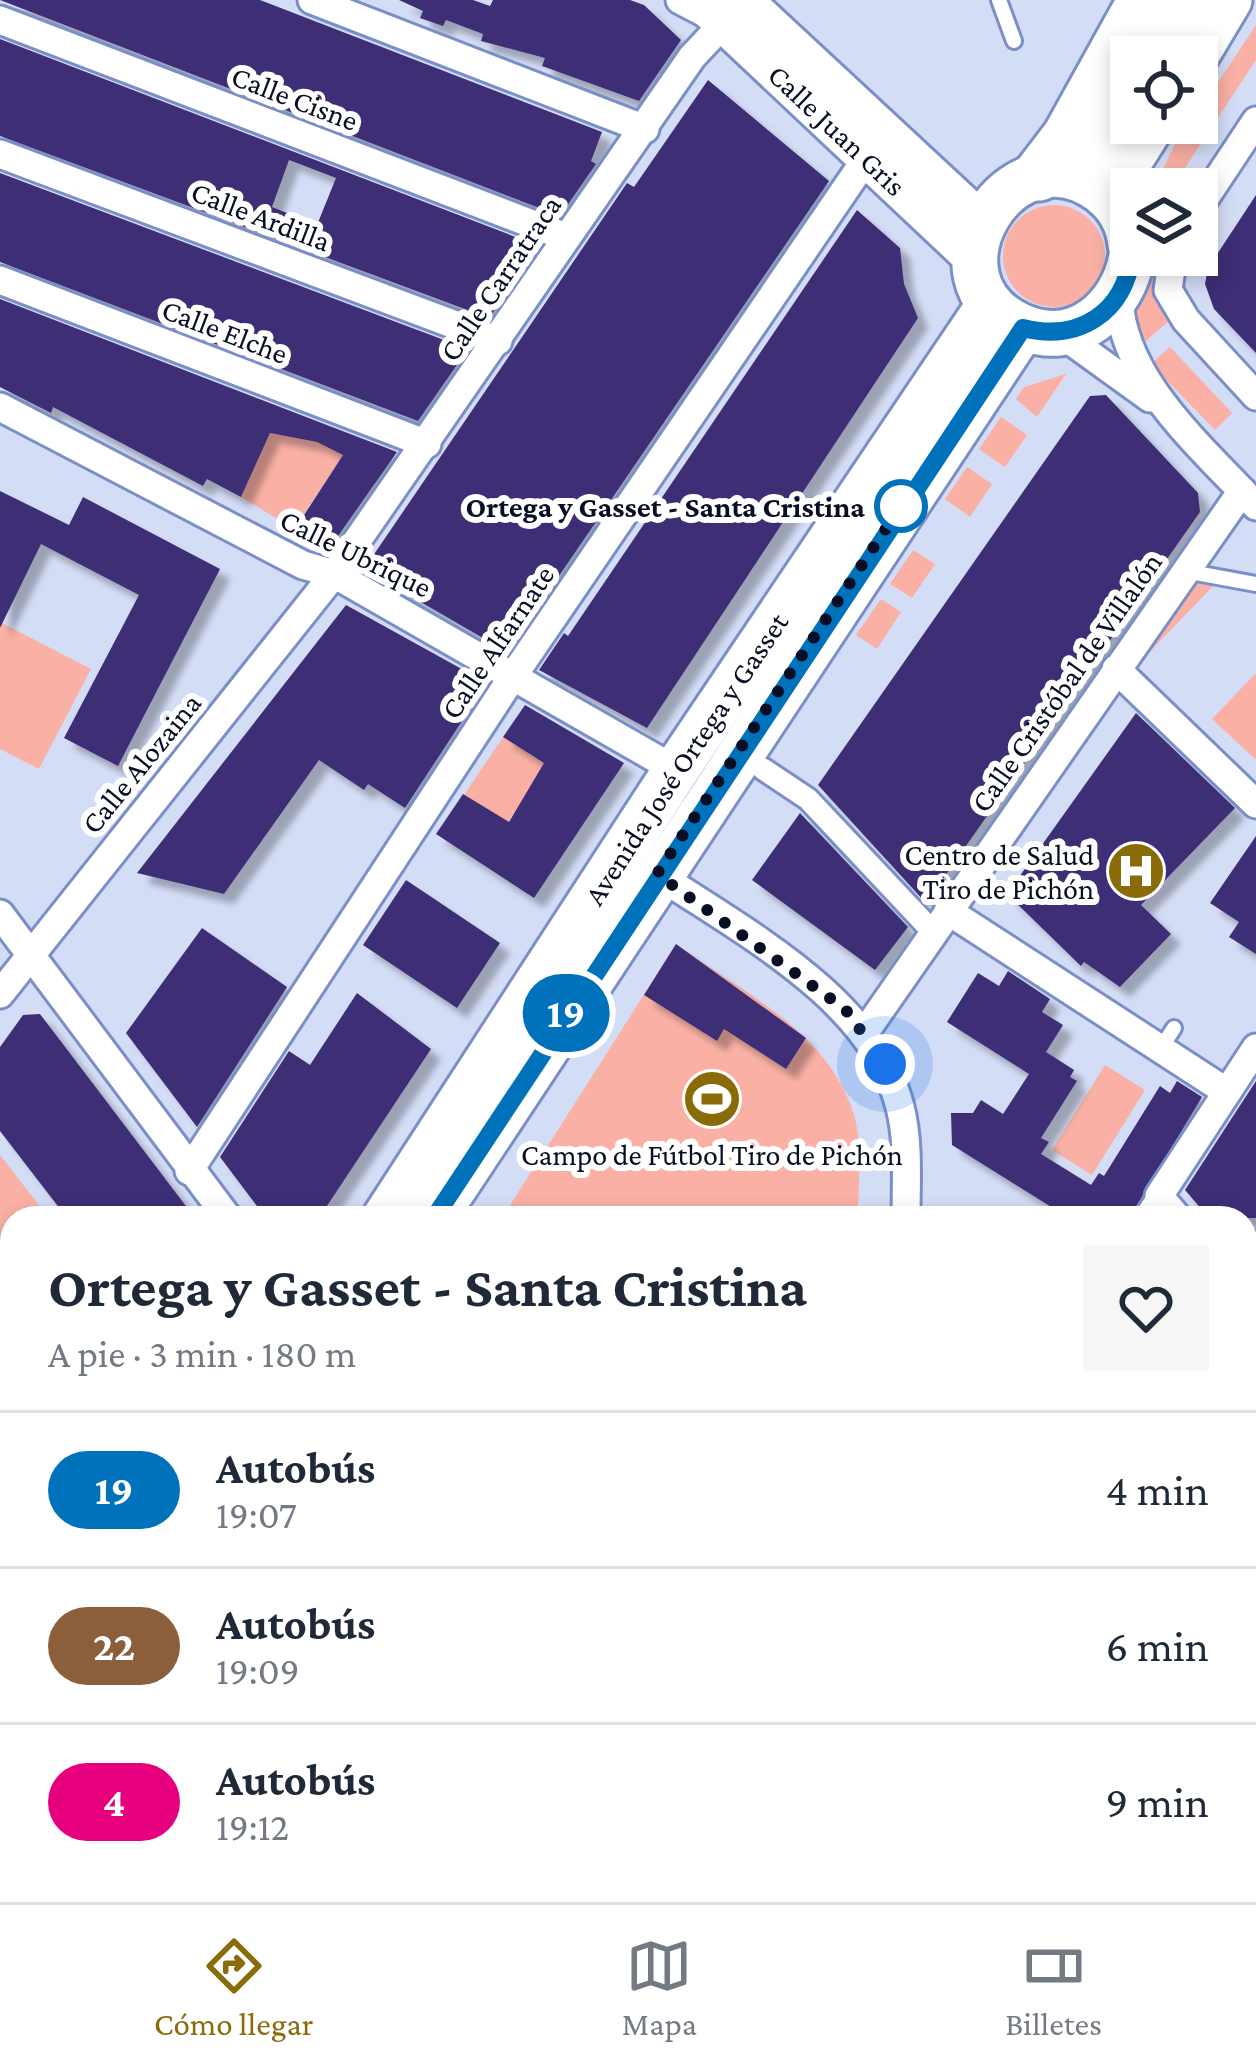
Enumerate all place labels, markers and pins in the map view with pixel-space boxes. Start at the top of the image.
marker: Ortega y Gasset - Santa Cristina [876,481,926,531]
place label: Ortega y Gasset - Santa Cristina [465,490,865,523]
place label: Centro de Salud Tiro de Pichón [905,838,1094,905]
hospital icon: Centro de Salud Tiro de Pichón [1105,840,1167,902]
sports icon: Campo de Fútbol Tiro de Pichón [681,1068,743,1130]
place label: Campo de Fútbol Tiro de Pichón [521,1138,903,1172]

